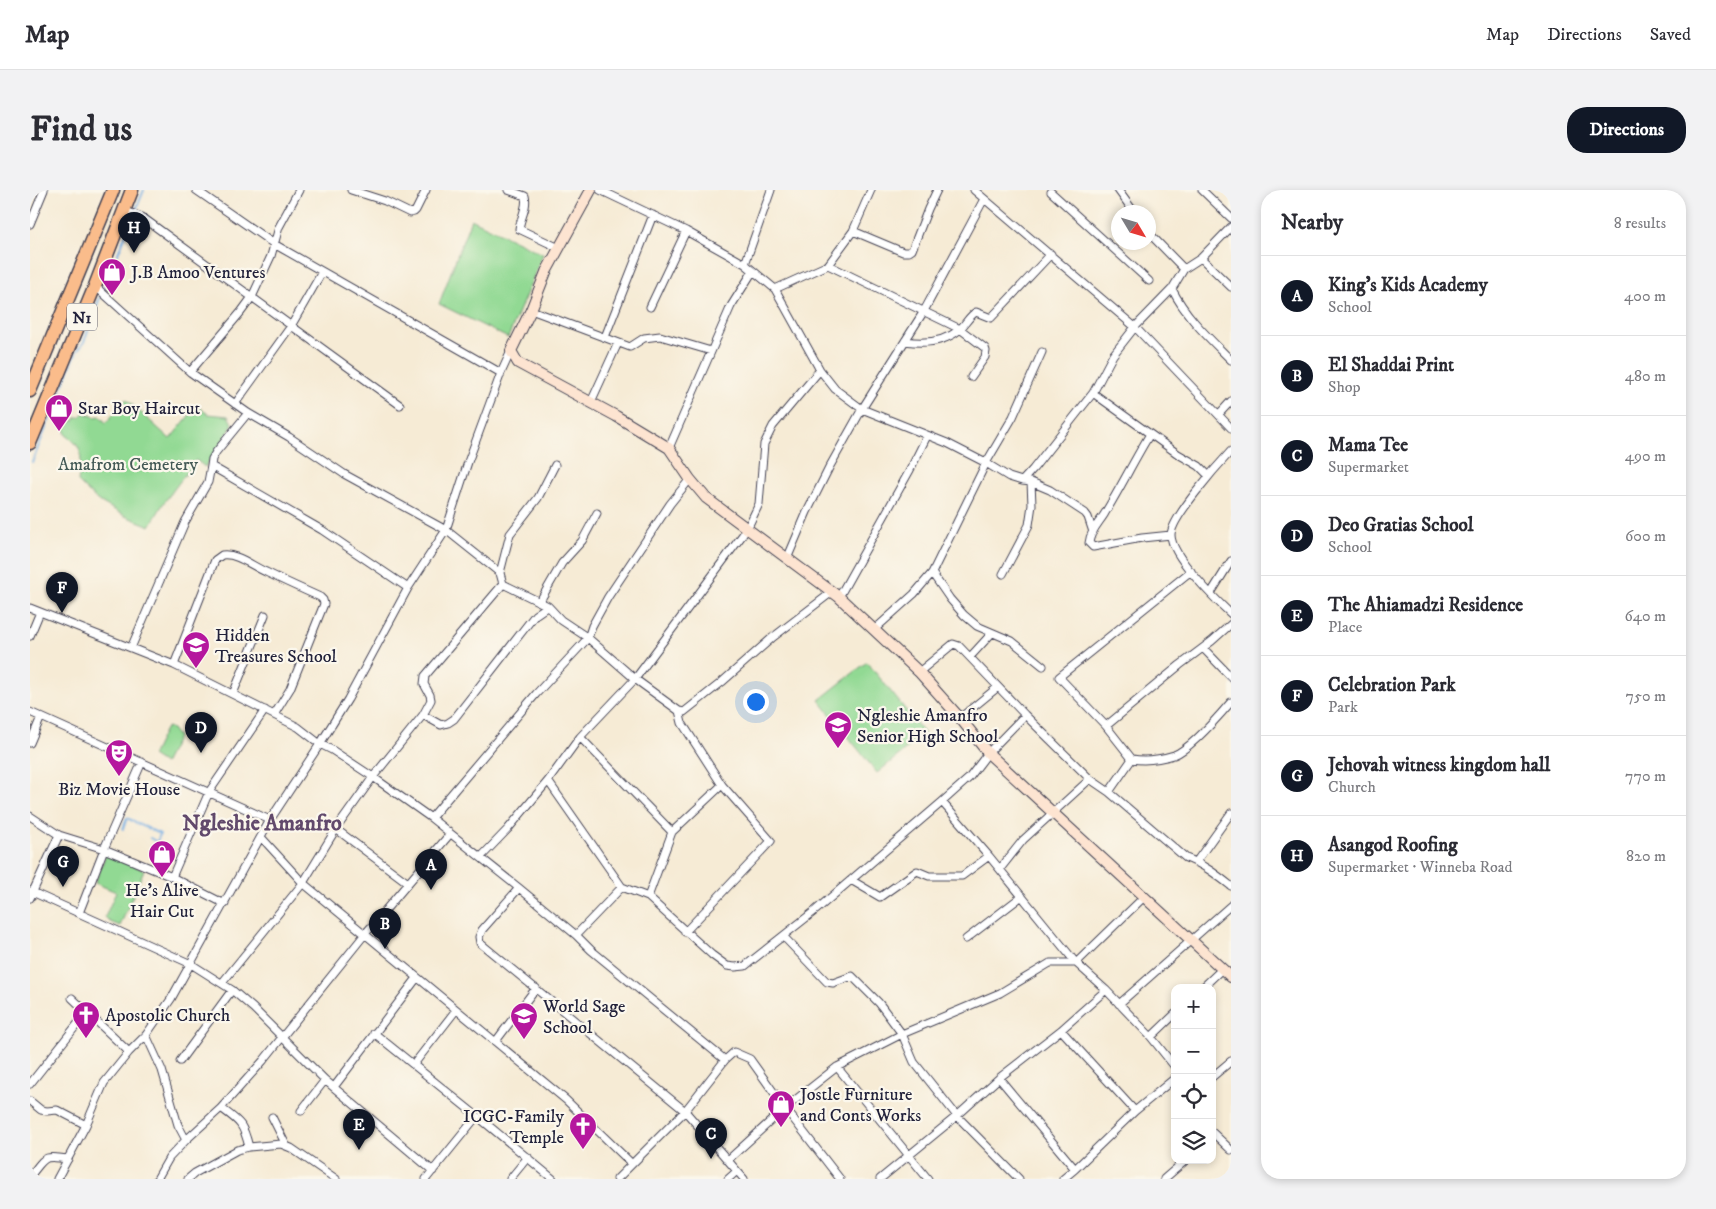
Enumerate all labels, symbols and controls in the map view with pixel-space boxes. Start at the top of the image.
text: Map [25,20,69,50]
text: Map [1486,24,1519,46]
text: Directions [1547,24,1622,46]
text: Saved [1650,24,1691,46]
button: Directions [1567,107,1686,153]
text: Find us [30,108,132,152]
north arrow [1111,205,1156,250]
text: Nearby [1281,210,1343,236]
pin: H [118,212,150,253]
text: 8 results [1614,213,1666,233]
shop icon: J.B Amoo Ventures [97,257,127,296]
place label: J.B Amoo Ventures [129,262,265,284]
text: King's Kids Academy [1328,274,1488,297]
text: A [1292,286,1302,306]
text: 400 m [1624,286,1666,306]
text: School [1328,297,1372,317]
road number: N1 [67,304,97,330]
text: El Shaddai Print [1328,354,1454,377]
text: B [1292,366,1302,386]
text: 480 m [1625,366,1666,386]
text: Shop [1328,377,1361,397]
shop icon: Star Boy Haircut [44,393,74,432]
place label: Star Boy Haircut [78,398,200,420]
text: Mama Tee [1328,434,1408,457]
text: C [1292,446,1302,466]
text: 490 m [1625,446,1666,466]
park label: Amafrom Cemetery [58,454,198,476]
text: Supermarket [1328,457,1409,477]
text: Deo Gratias School [1328,514,1473,537]
text: D [1291,526,1303,546]
text: 600 m [1625,526,1666,546]
text: School [1328,537,1372,557]
pin: F [46,572,78,613]
text: The Ahiamadzi Residence [1328,594,1523,617]
text: E [1291,606,1303,626]
text: 640 m [1624,606,1666,626]
text: Place [1328,617,1362,637]
place label: Hidden Treasures School [215,625,337,668]
school or university icon: Hidden Treasures School [181,630,211,669]
text: Celebration Park [1328,674,1456,697]
text: F [1292,686,1302,706]
text: 750 m [1626,686,1666,706]
your location [743,689,769,715]
text: Park [1328,697,1358,717]
place label: Ngleshie Amanfro Senior High School [857,705,999,748]
school or university icon: Ngleshie Amanfro Senior High School [823,710,853,749]
pin: D [185,712,217,753]
theatre icon: Biz Movie House [104,738,134,777]
text: Jehovah witness kingdom hall [1328,754,1550,777]
text: G [1291,766,1303,786]
text: 770 m [1625,766,1666,786]
text: Church [1328,777,1376,797]
place label: Biz Movie House [58,779,180,801]
district label: Ngleshie Amanfro [182,810,342,837]
text: Asangod Roofing [1328,834,1457,857]
shop icon: He's Alive Hair Cut [147,839,177,878]
pin: G [47,846,79,887]
text: H [1290,846,1304,866]
text: 820 m [1626,846,1666,866]
pin: A [415,849,447,890]
text: Supermarket · Winneba Road [1328,857,1513,877]
place label: He's Alive Hair Cut [125,880,199,923]
pin: B [369,908,401,949]
map controls [1171,984,1216,1164]
button: + [1171,984,1216,1029]
place label: World Sage School [542,996,625,1039]
church icon: Apostolic Church [71,1000,101,1039]
school or university icon: World Sage School [509,1001,539,1040]
place label: Apostolic Church [105,1005,231,1027]
button: − [1171,1029,1216,1074]
button: locate [1171,1074,1216,1119]
place label: Jostle Furniture and Conts Works [798,1084,921,1127]
shop icon: Jostle Furniture and Conts Works [766,1089,796,1128]
place label: ICGC-Family Temple [463,1106,564,1149]
pin: E [343,1109,375,1150]
church icon: ICGC-Family Temple [568,1111,598,1150]
pin: C [695,1118,727,1159]
button: layers [1171,1119,1216,1164]

